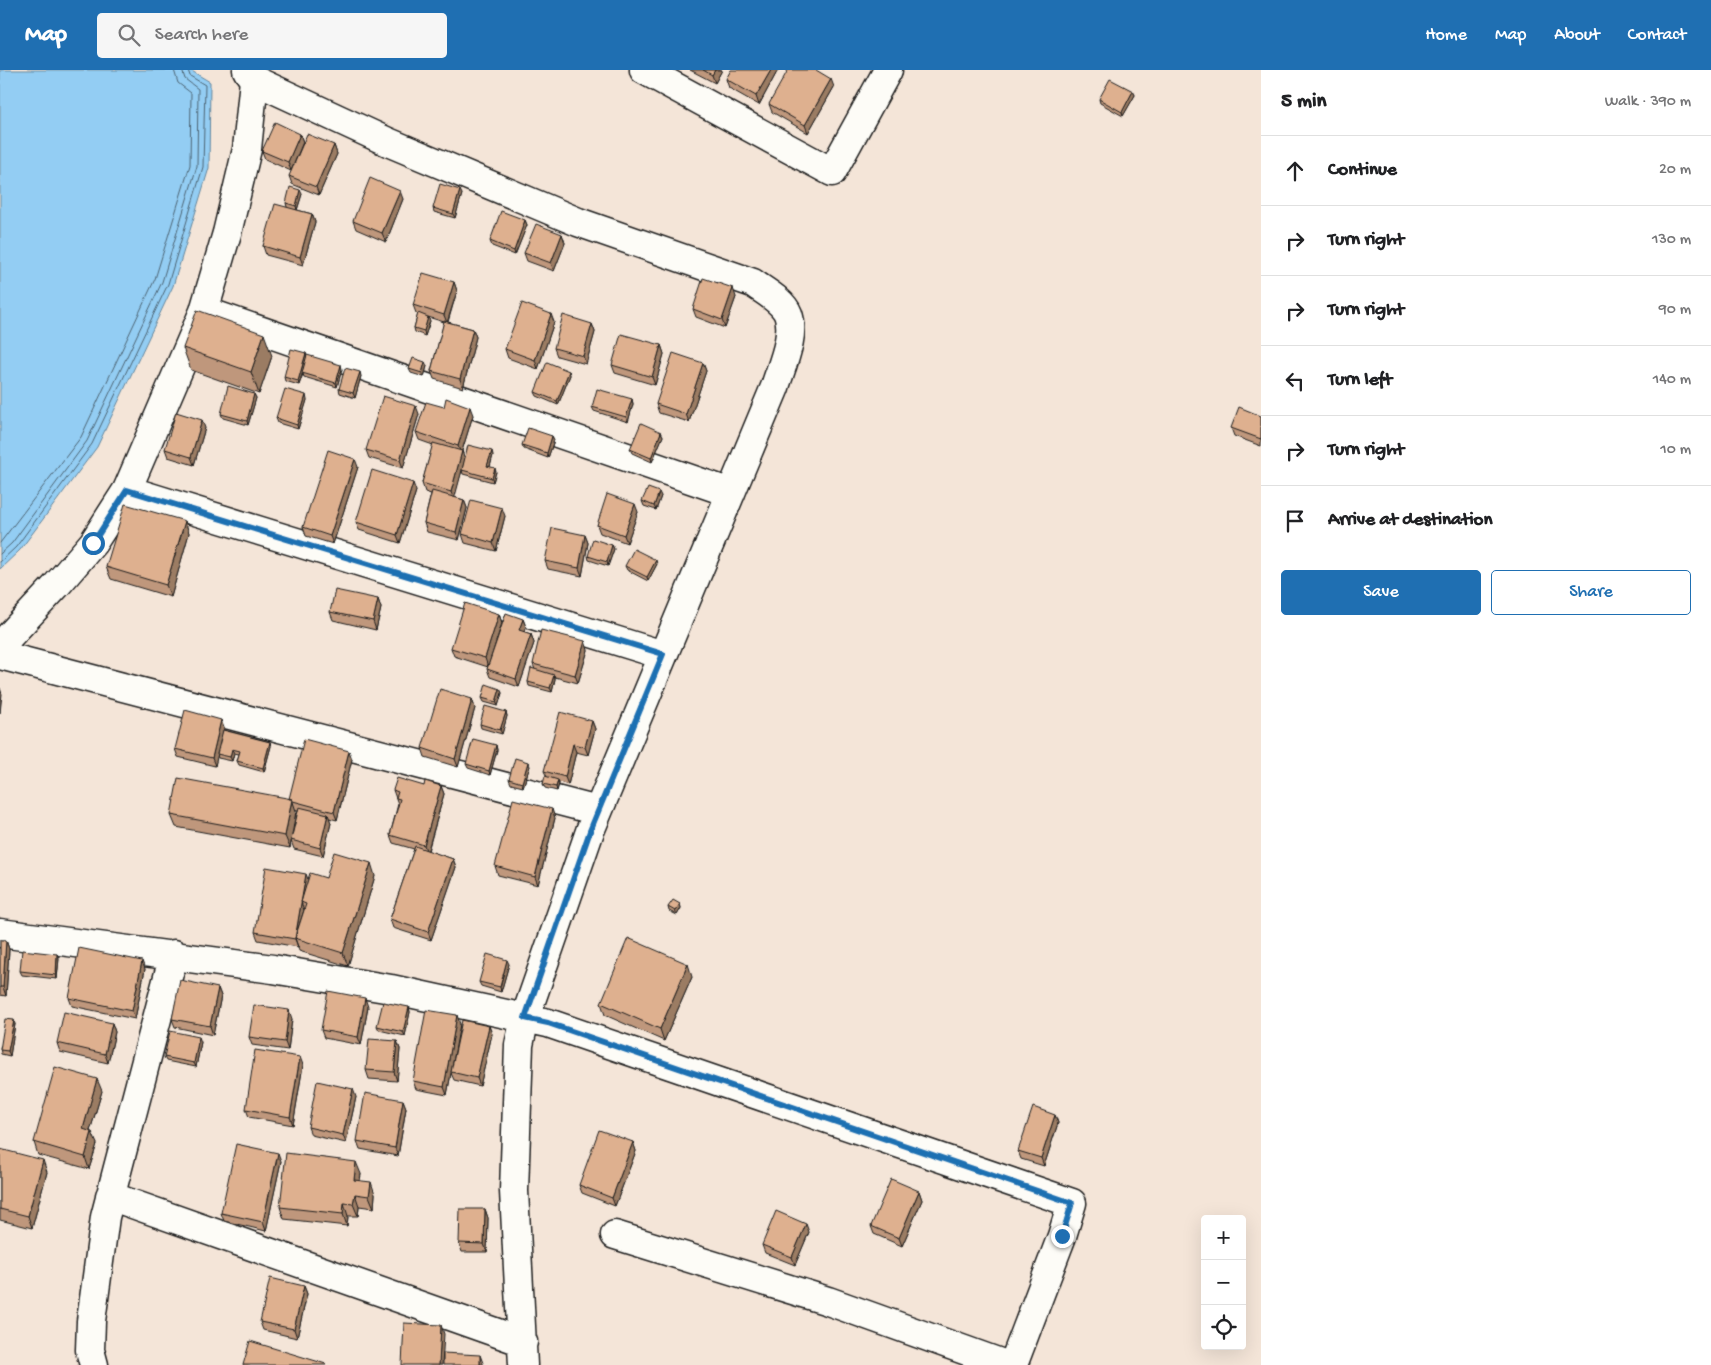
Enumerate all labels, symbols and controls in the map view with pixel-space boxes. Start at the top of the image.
search box [97,13,447,58]
text: Map [25,21,67,50]
icon: search [115,21,143,49]
text: Search here [155,24,248,47]
text: Home [1425,25,1467,46]
text: Map [1495,25,1526,46]
text: About [1554,25,1600,46]
text: Contact [1628,25,1686,46]
text: 5 min [1281,90,1326,115]
text: Walk · 390 m [1605,93,1691,112]
icon: ahead [1281,157,1309,185]
text: Continue [1328,159,1397,182]
text: 20 m [1659,161,1691,180]
icon: right [1281,227,1309,255]
text: Turn right [1328,229,1404,252]
text: 130 m [1652,231,1691,250]
icon: right [1281,297,1309,325]
text: Turn right [1328,299,1404,322]
text: 90 m [1659,301,1691,320]
icon: left [1281,367,1309,395]
text: Turn left [1328,369,1392,392]
text: 140 m [1653,371,1691,390]
icon: right [1281,437,1309,465]
text: Turn right [1328,439,1404,462]
text: 10 m [1660,441,1691,460]
icon: arrive [1281,507,1309,535]
text: Arrive at destination [1328,509,1492,532]
route start [82,532,105,555]
button: Save [1281,570,1481,615]
button: Share [1491,570,1691,615]
map controls [1201,1215,1246,1350]
button: + [1201,1215,1246,1260]
route end [1051,1225,1074,1248]
button: − [1201,1260,1246,1305]
button: locate [1201,1305,1246,1350]

